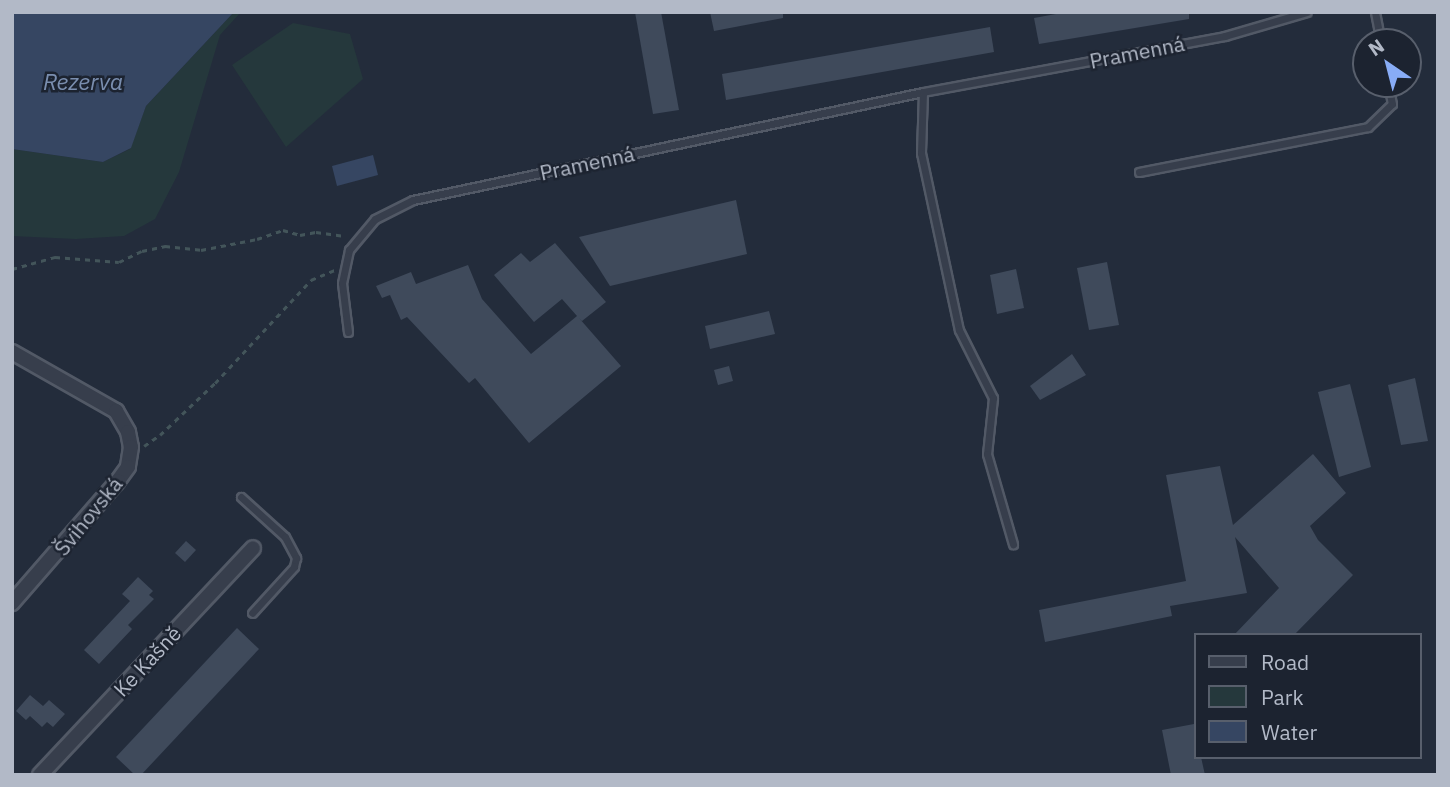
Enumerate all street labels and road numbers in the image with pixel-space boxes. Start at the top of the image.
street label: Pramenná [1087,30,1187,74]
street label: Pramenná [537,141,637,185]
street label: Švihovská [49,472,127,560]
street label: Ke Kašně [108,621,186,701]

